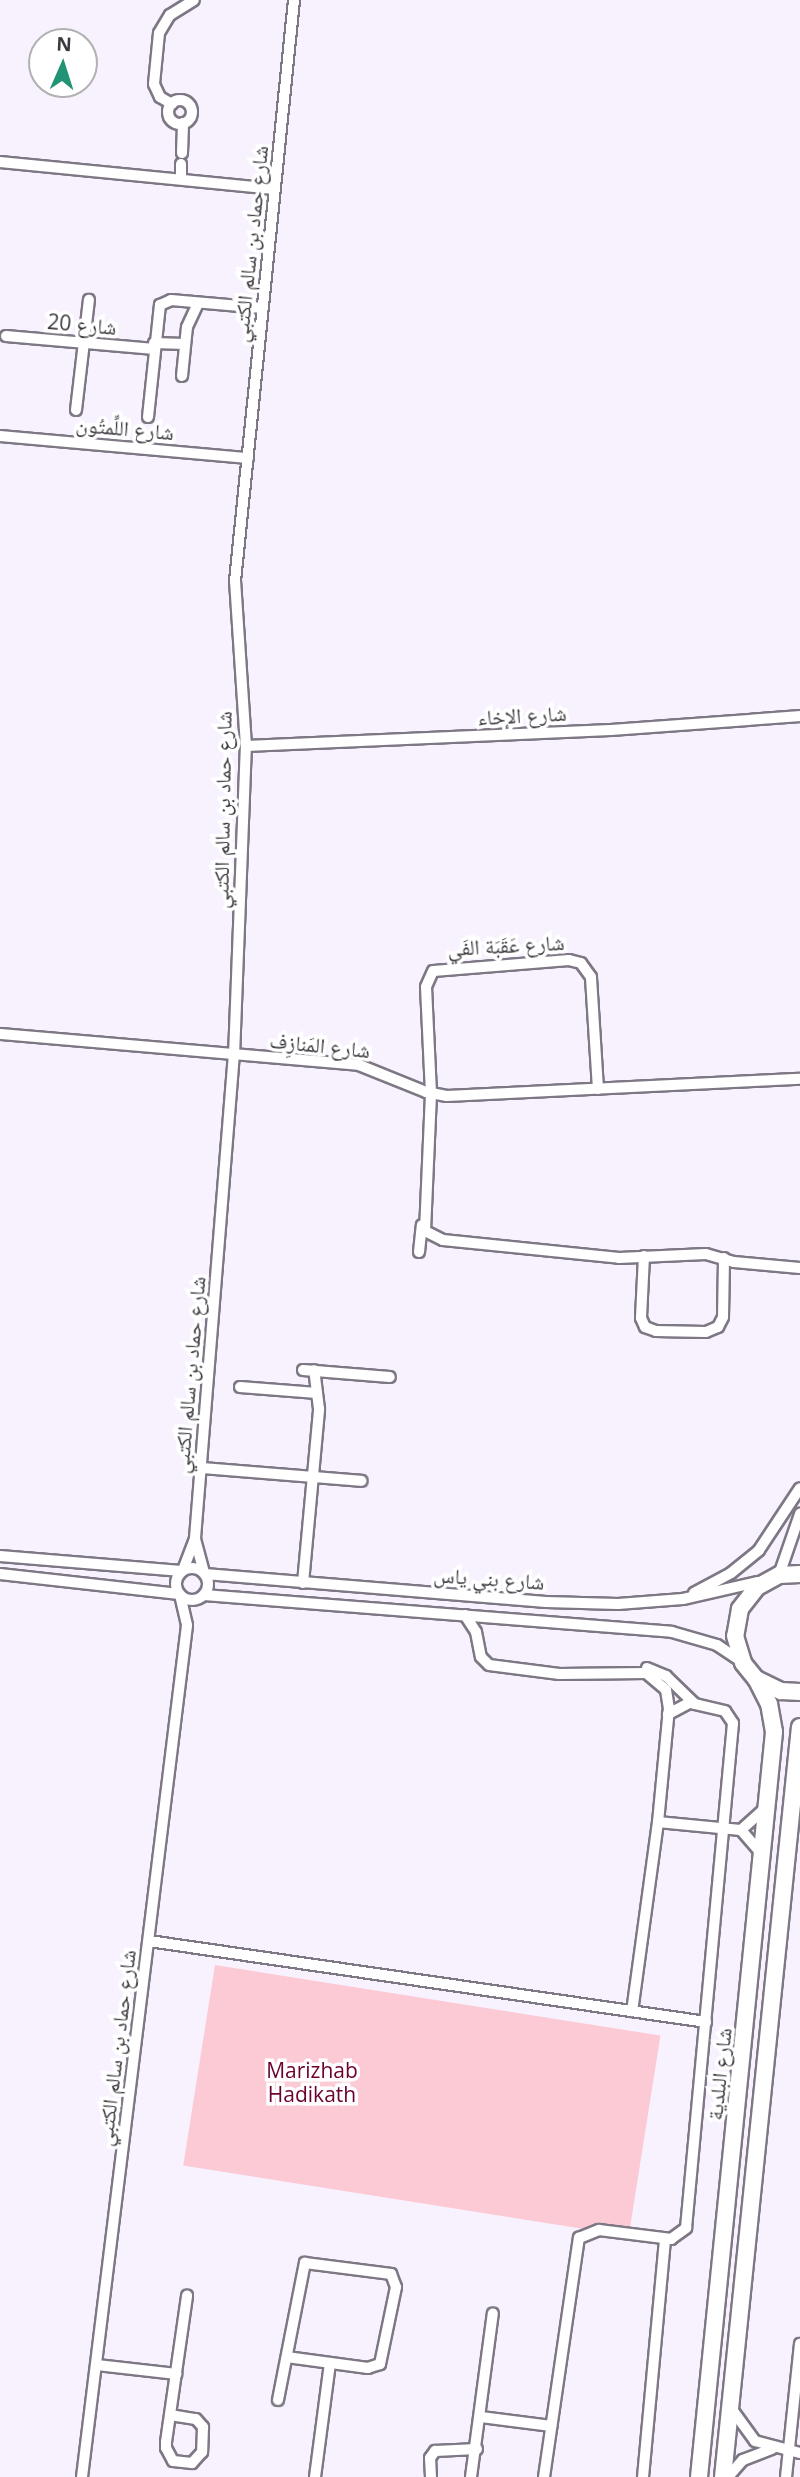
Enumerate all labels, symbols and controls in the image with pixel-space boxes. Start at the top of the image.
north arrow [28,28,98,98]
text: N [56,31,72,57]
street label: شارع حماد بن سالم الكتبي [227,144,273,344]
street label: شارع 20 [46,308,118,340]
street label: شارع اللِّمتُون [75,411,175,445]
street label: شارع الإخاء [477,700,567,730]
street label: شارع حماد بن سالم الكتبي [208,711,236,909]
street label: شارع عَقَبَة الفَي [447,929,565,961]
street label: شارع المَنازِف [269,1027,371,1063]
street label: شارع حماد بن سالم الكتبي [168,1275,210,1475]
street label: شارع بني ياس [433,1562,545,1594]
street label: شارع حماد بن سالم الكتبي [91,1948,141,2148]
street label: شارع البلدية [702,2027,736,2121]
park label: Marizhab Hadikath [266,2057,358,2107]

